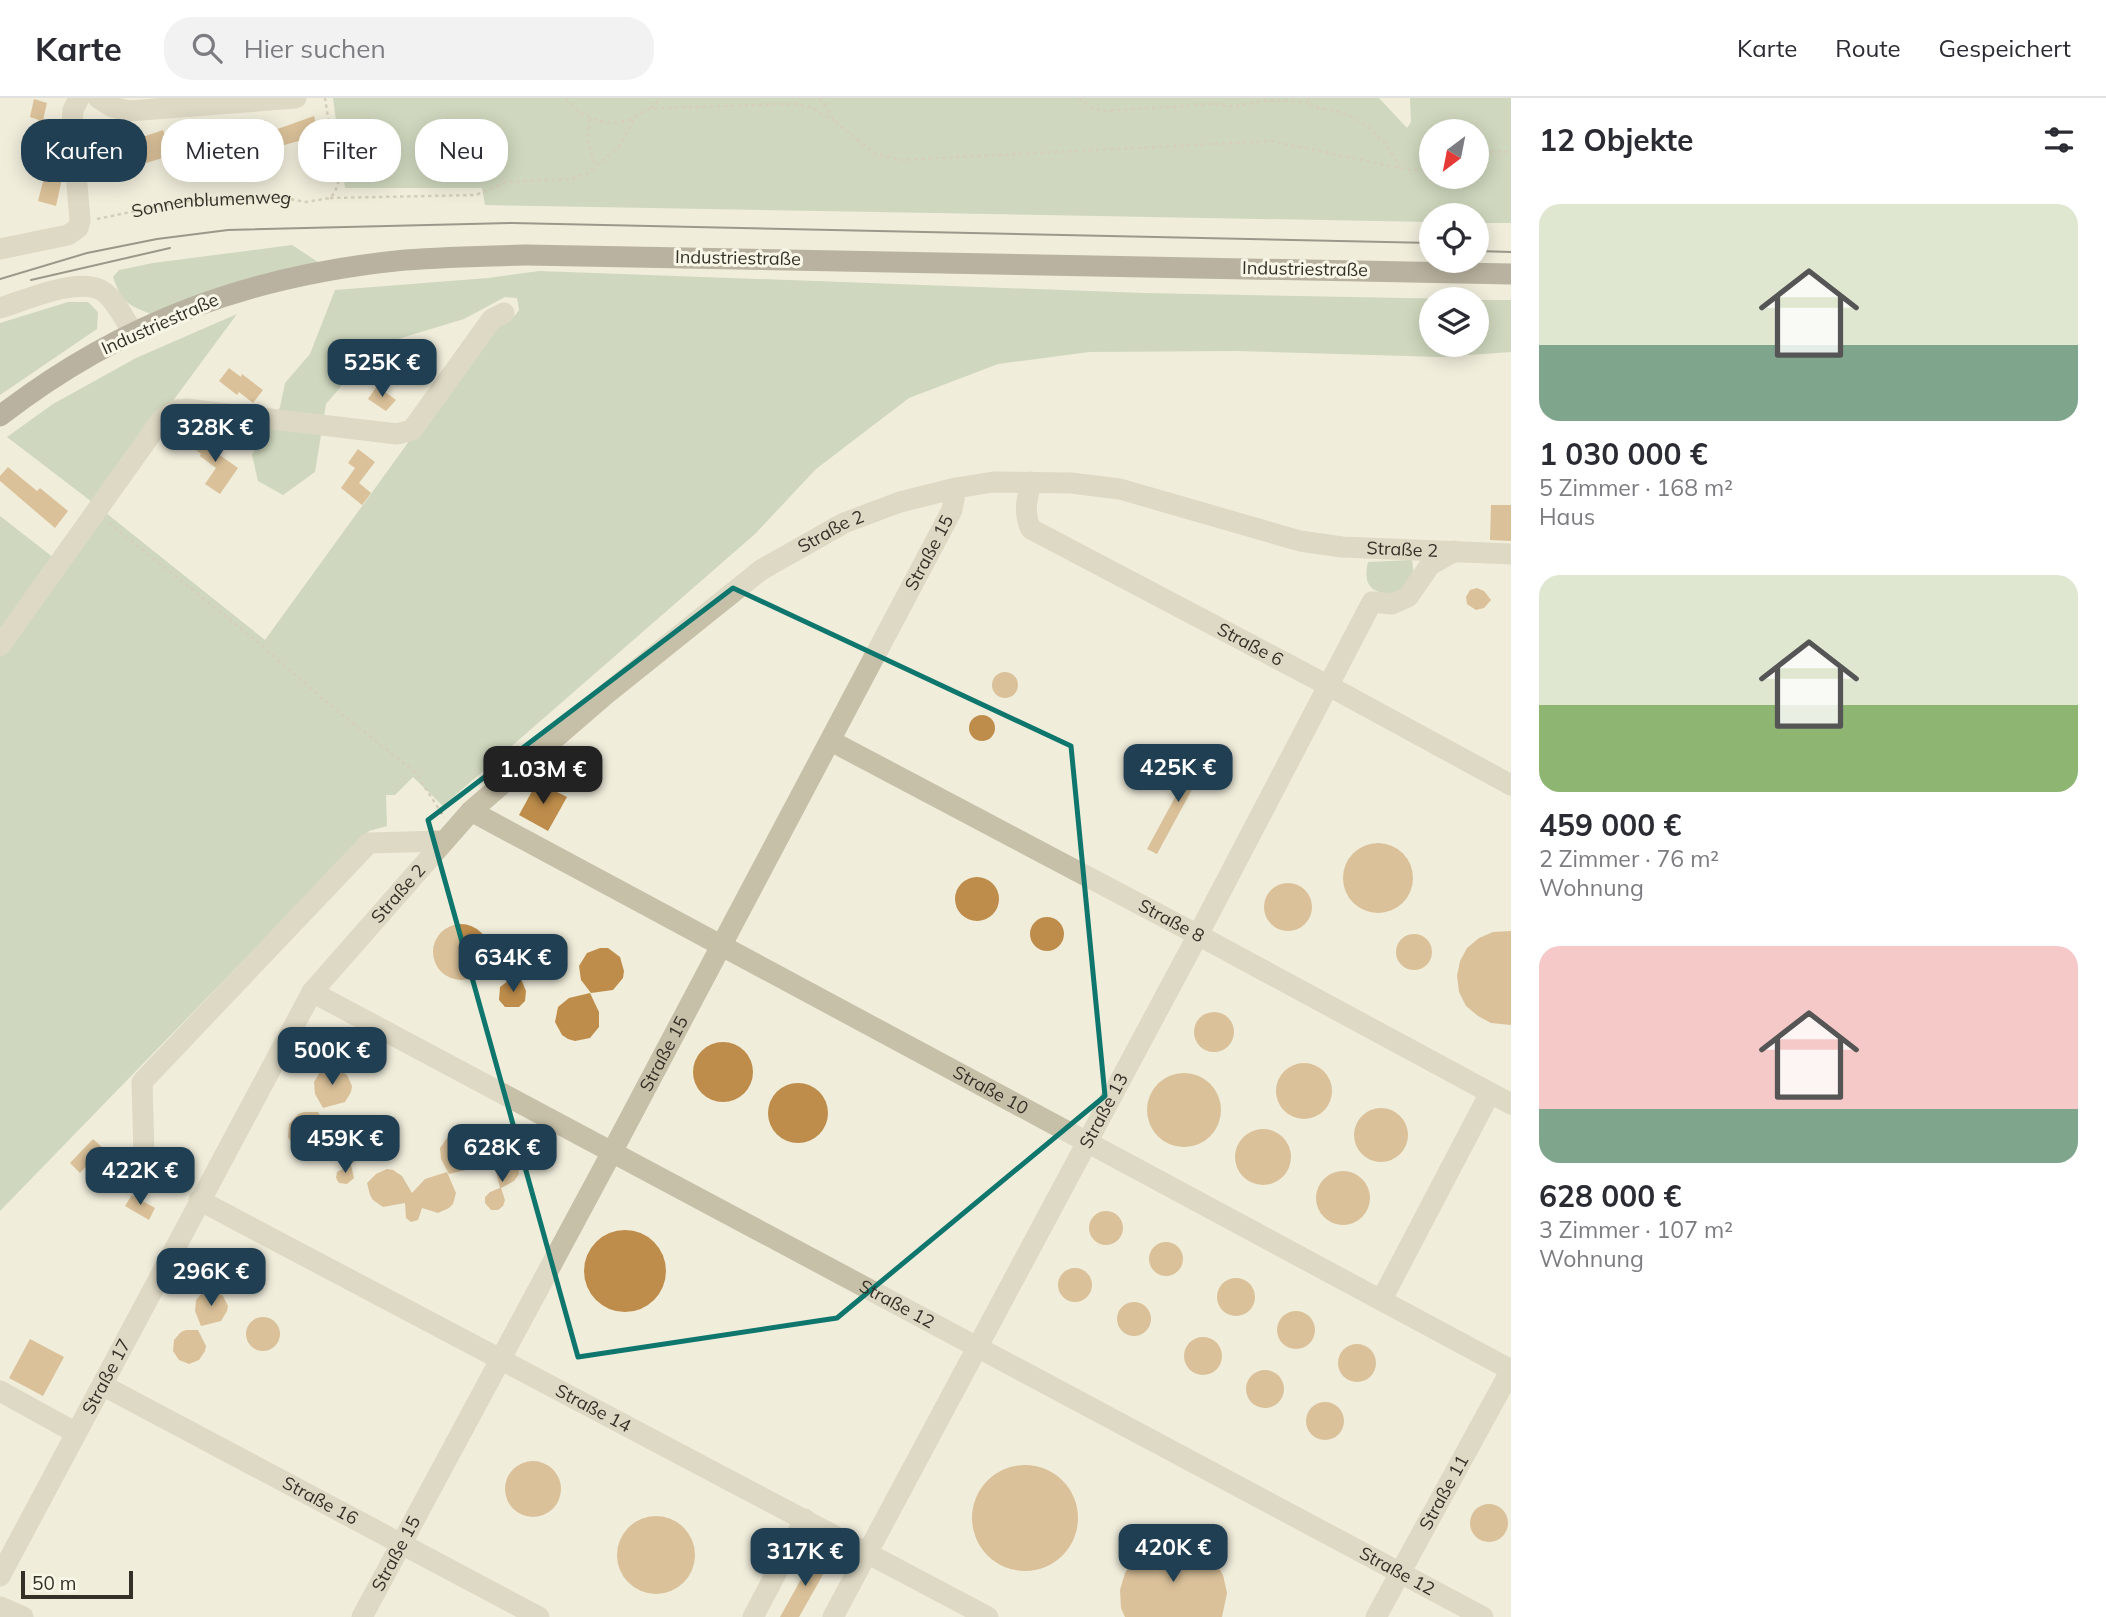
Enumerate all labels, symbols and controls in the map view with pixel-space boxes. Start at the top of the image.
search box [164,17,654,80]
text: Karte [35,28,122,69]
icon: search [188,29,226,67]
text: Hier suchen [244,32,386,65]
text: Karte [1737,33,1797,63]
text: Route [1835,33,1901,63]
text: Gespeichert [1939,33,2071,63]
chip: Kaufen [21,119,147,182]
chip: Mieten [161,119,284,182]
chip: Filter [298,119,401,182]
chip: Neu [415,119,508,182]
north arrow [1419,119,1489,189]
map controls [1419,119,1489,357]
text: 12 Objekte [1539,121,1693,159]
icon: filters [2040,121,2078,159]
street label: Sonnenblumenweg [129,185,293,223]
button: locate [1419,203,1489,273]
street label: Industriestraße [675,245,801,270]
icon: home [1746,250,1872,376]
street label: Industriestraße [1242,256,1368,281]
street label: Industriestraße [98,287,222,360]
button: layers [1419,287,1489,357]
pin: 525K € [325,340,439,399]
text: 525K € [344,347,420,376]
pin: 328K € [158,404,272,464]
text: 328K € [177,412,253,441]
text: 1 030 000 € [1539,435,1708,473]
text: 5 Zimmer · 168 m² [1539,473,1733,502]
text: Haus [1539,502,1595,531]
street label: Straße 2 [793,505,867,558]
street label: Straße 15 [899,511,958,594]
street label: Straße 2 [1366,536,1438,562]
street label: Straße 6 [1214,617,1288,671]
icon: home [1746,621,1872,747]
pin: 425K € [1121,744,1235,804]
pin: 1.03M € [478,746,608,806]
text: 425K € [1140,752,1216,781]
text: 1.03M € [499,754,587,783]
text: 459 000 € [1539,806,1681,844]
text: 2 Zimmer · 76 m² [1539,844,1719,873]
street label: Straße 2 [366,859,430,928]
text: Wohnung [1539,873,1644,902]
street label: Straße 8 [1135,894,1209,947]
pin: 634K € [456,934,570,994]
text: 634K € [475,942,551,971]
icon: home [1746,992,1872,1118]
street label: Straße 15 [634,1012,693,1095]
pin: 500K € [275,1028,389,1087]
text: 500K € [294,1035,370,1064]
street label: Straße 10 [949,1060,1033,1120]
street label: Straße 13 [1074,1069,1133,1152]
pin: 459K € [288,1116,402,1175]
text: 459K € [307,1123,383,1152]
pin: 628K € [445,1124,559,1184]
text: 628K € [464,1132,540,1161]
pin: 422K € [83,1148,197,1207]
text: 422K € [102,1155,178,1184]
text: 628 000 € [1539,1177,1681,1215]
text: 3 Zimmer · 107 m² [1539,1215,1733,1244]
text: Wohnung [1539,1244,1644,1273]
pin: 296K € [154,1248,268,1308]
text: 296K € [173,1256,249,1285]
street label: Straße 12 [855,1274,939,1333]
street label: Straße 17 [77,1335,136,1418]
street label: Straße 14 [552,1379,635,1437]
street label: Straße 11 [1414,1451,1473,1534]
street label: Straße 16 [279,1471,362,1530]
street label: Straße 15 [366,1511,425,1595]
pin: 420K € [1116,1524,1230,1584]
pin: 317K € [748,1528,862,1588]
text: 420K € [1135,1532,1211,1561]
text: 317K € [767,1536,843,1565]
street label: Straße 12 [1356,1541,1439,1600]
scale bar [21,1568,133,1600]
text: 50 m [32,1571,76,1595]

